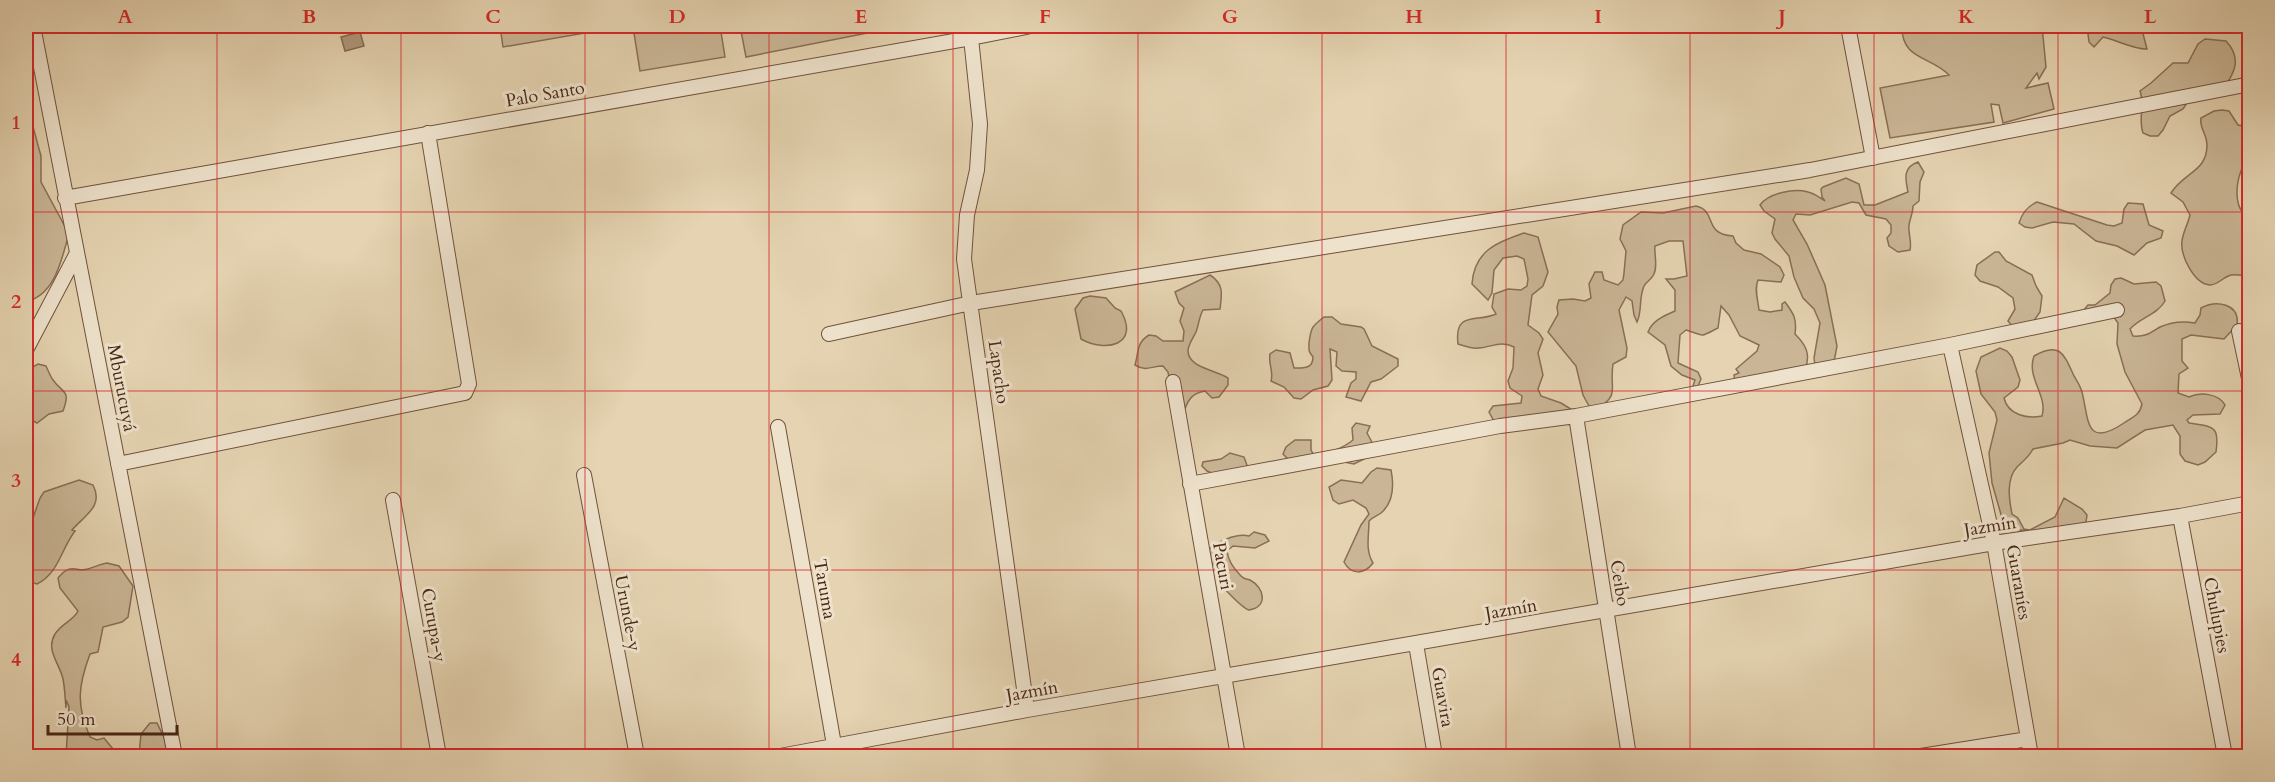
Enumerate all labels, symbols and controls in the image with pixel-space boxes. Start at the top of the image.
text: A [117,3,133,30]
text: B [302,3,316,30]
text: C [485,3,501,30]
text: D [668,3,686,30]
text: E [855,3,867,30]
text: F [1039,3,1051,30]
text: G [1222,3,1238,30]
text: H [1405,3,1423,30]
text: I [1594,3,1602,30]
text: J [1775,3,1786,30]
text: K [1958,3,1975,30]
text: L [2144,3,2157,30]
street label: Palo Santo [504,75,587,114]
text: 1 [11,109,21,136]
text: 2 [11,288,21,315]
street label: Lapacho [982,339,1015,406]
street label: Mburucuyá [101,342,142,434]
text: 3 [11,467,21,494]
street label: Jazmín [1959,510,2019,543]
street label: Pacuri [1206,540,1239,592]
street label: Guaraníes [2000,543,2037,622]
street label: Taruma [807,557,842,621]
street label: Ceibo [1604,558,1636,608]
street label: Urunde-y [608,573,647,654]
street label: Chulupies [2197,575,2236,655]
street label: Curupa-y [415,586,452,665]
street label: Jazmín [1480,592,1540,627]
text: 4 [11,646,21,673]
street label: Guavira [1425,665,1460,729]
street label: Jazmín [1001,674,1061,709]
scale bar [48,698,177,736]
text: 50 m [57,707,96,732]

